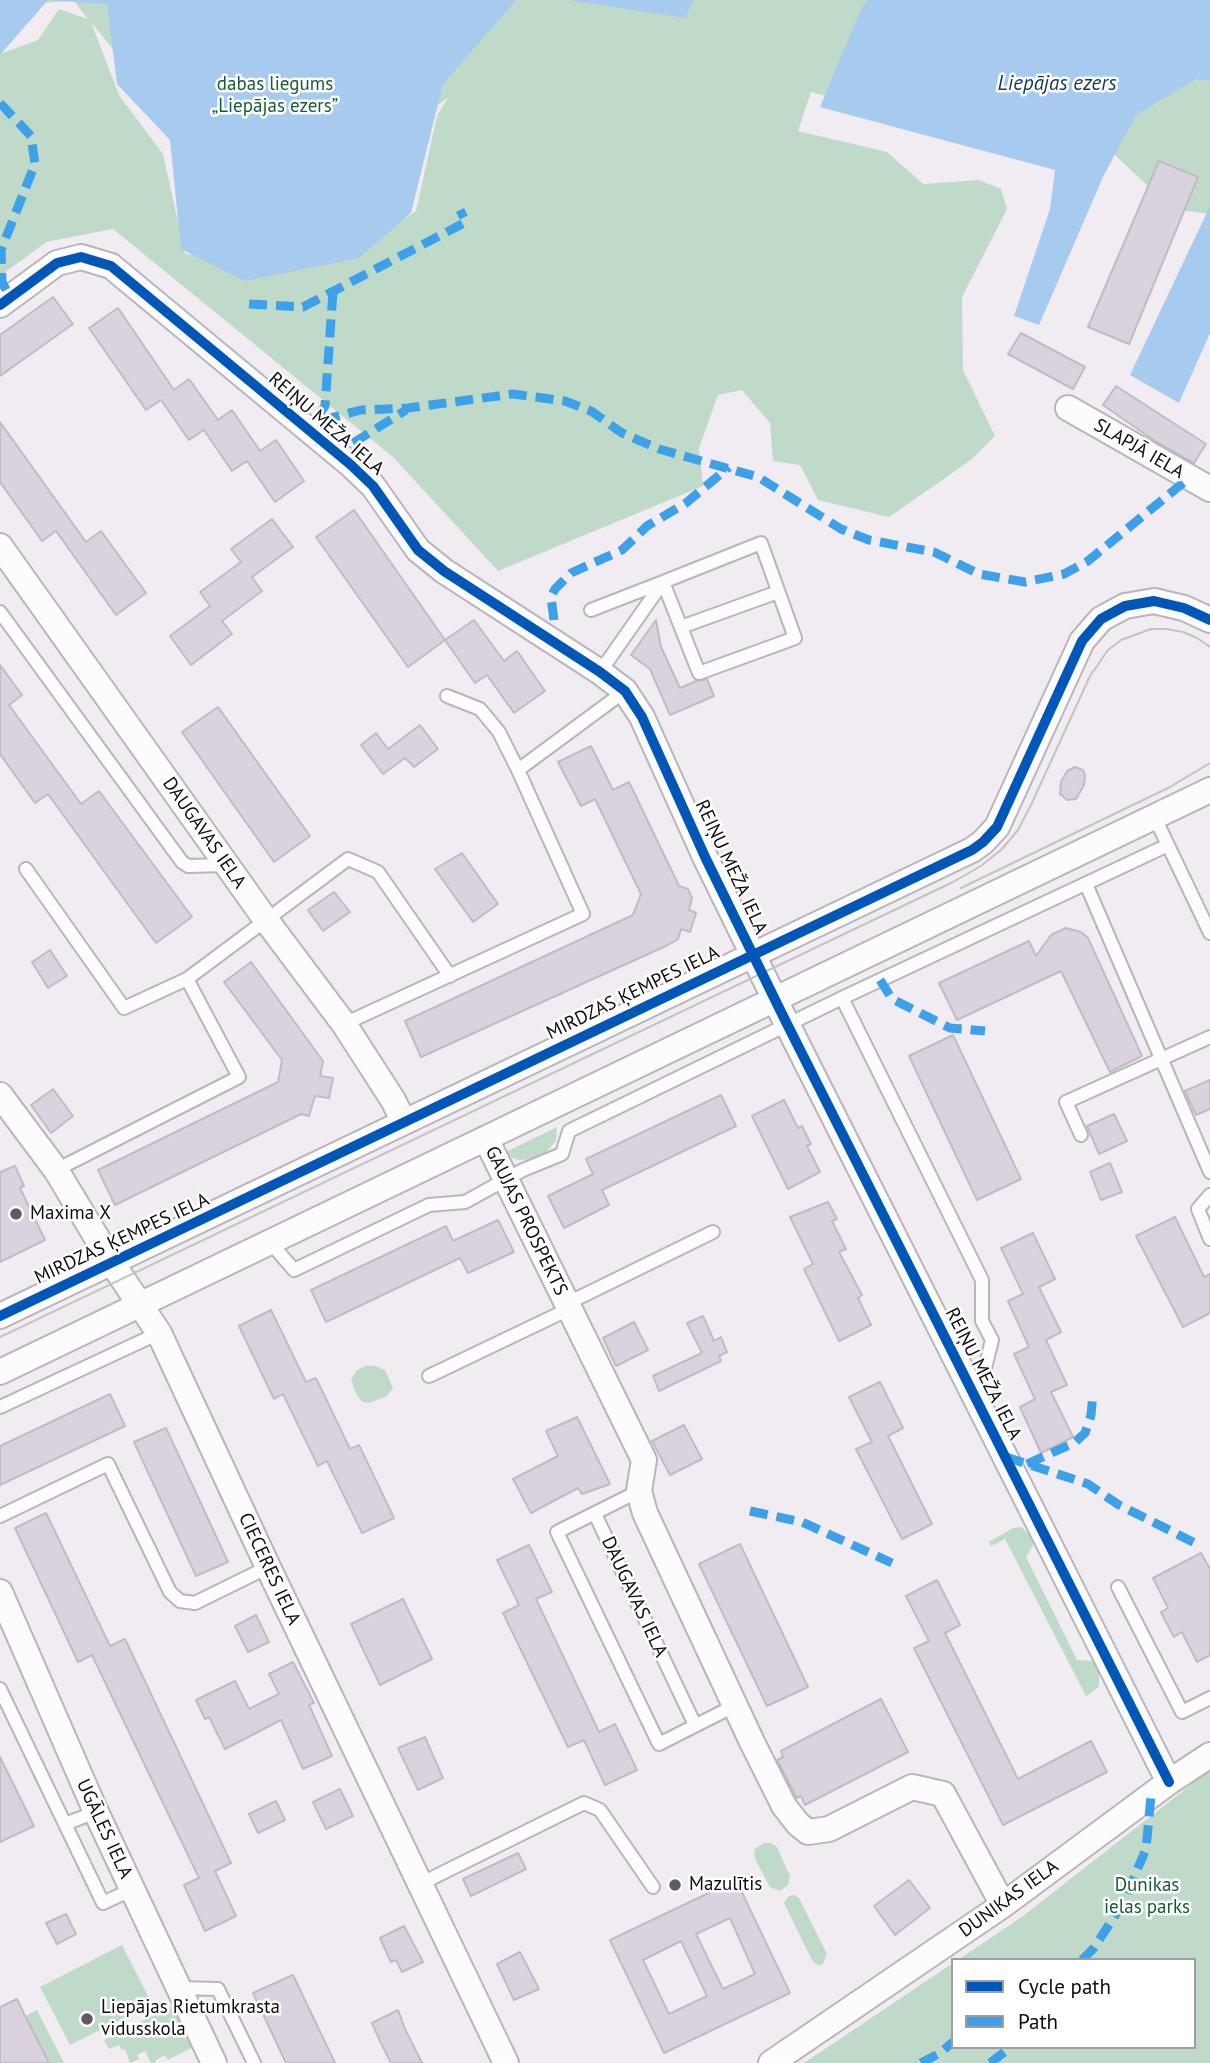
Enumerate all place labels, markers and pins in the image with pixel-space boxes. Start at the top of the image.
place label: Maxima X [30,1203,111,1225]
marker: Maxima X [8,1206,24,1222]
place label: Mazulītis [689,1874,762,1896]
marker: Mazulītis [667,1877,683,1893]
place label: Liepājas Rietumkrasta vidusskola [101,1997,280,2041]
marker: Liepājas Rietumkrasta vidusskola [79,2011,95,2027]

